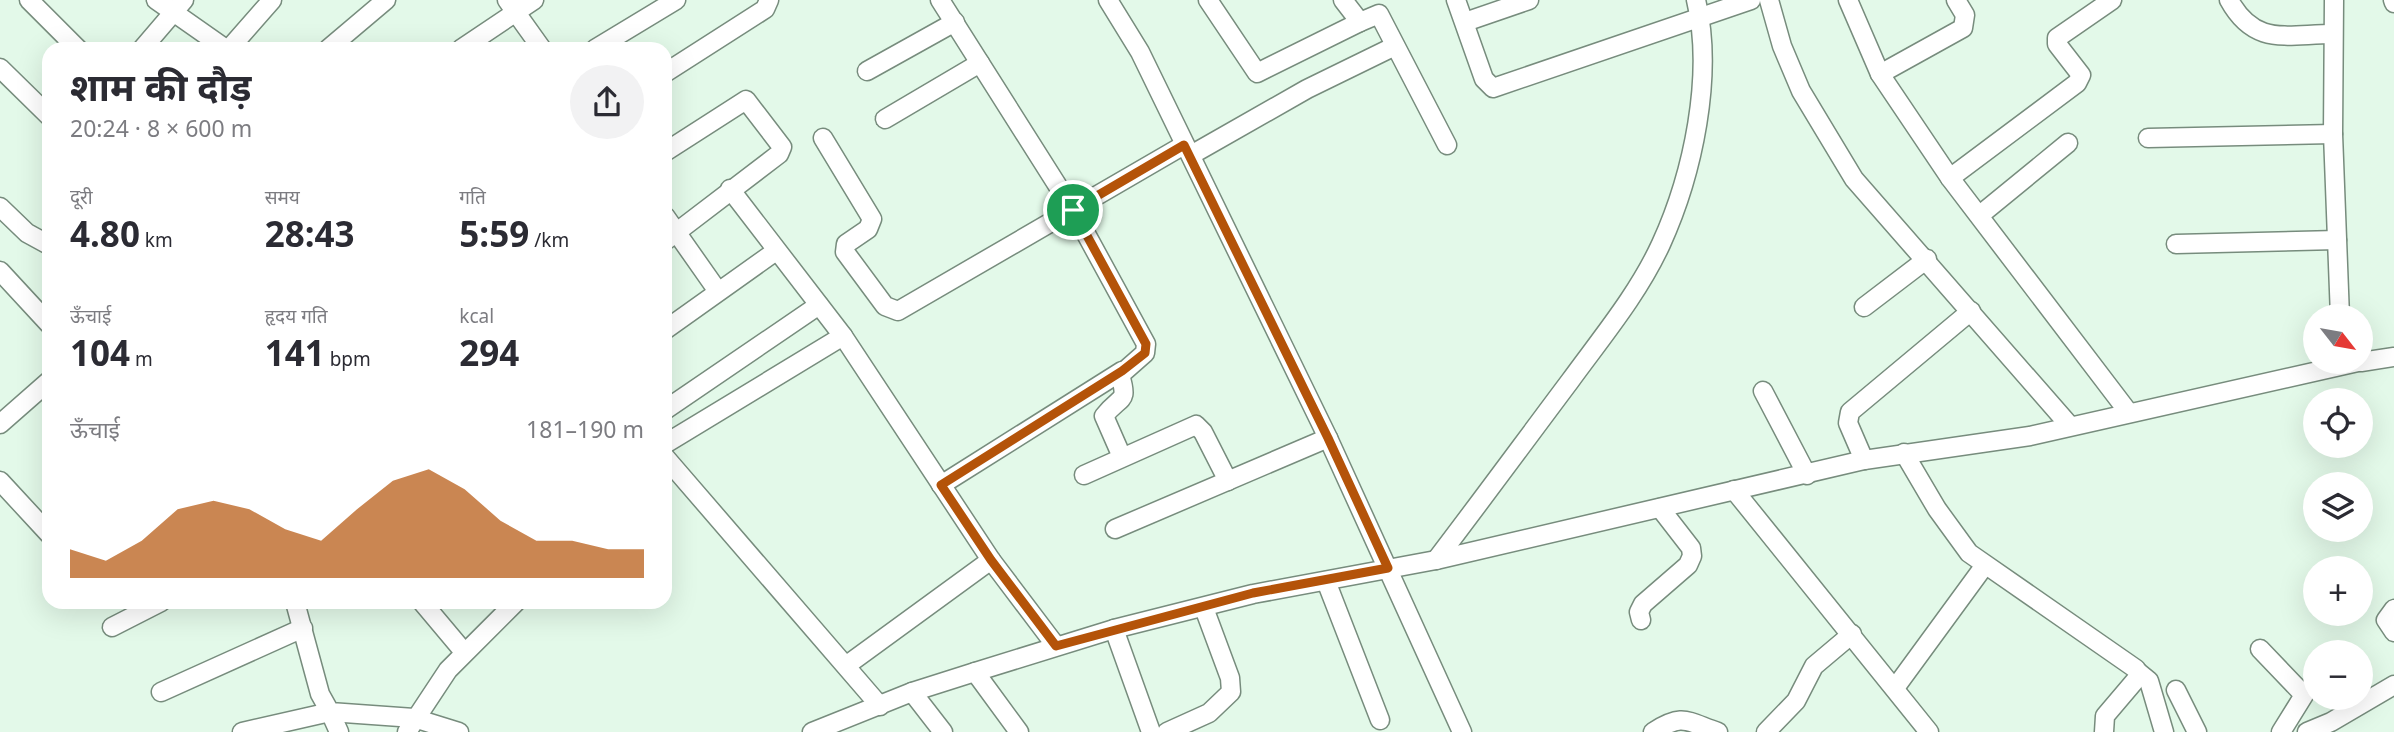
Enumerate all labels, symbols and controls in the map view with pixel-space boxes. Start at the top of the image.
text: शाम की दौड़ [70,60,251,112]
button: share [570,65,644,139]
text: 20:24 · 8 × 600 m [70,112,252,144]
pin [1043,180,1103,240]
text: दूरी [70,184,93,210]
text: समय [265,184,300,210]
text: गति [459,184,486,210]
icon: arrive [1054,191,1092,229]
text: 4.80 [70,210,140,257]
text: 28:43 [265,210,355,257]
text: 5:59 [459,210,529,257]
text: km [140,227,173,253]
text: /km [529,227,569,253]
text: ऊँचाई [70,303,111,329]
text: हृदय गति [265,303,328,329]
text: kcal [459,303,494,329]
north arrow [2303,304,2373,374]
map controls [2303,304,2373,710]
text: 104 [70,329,130,376]
text: 141 [265,329,325,376]
text: 294 [459,329,519,376]
text: m [130,346,153,372]
text: bpm [325,346,371,372]
button: locate [2303,388,2373,458]
text: ऊँचाई [70,413,120,445]
text: 181–190 m [526,413,644,445]
button: layers [2303,472,2373,542]
button: + [2303,556,2373,626]
button: − [2303,640,2373,710]

